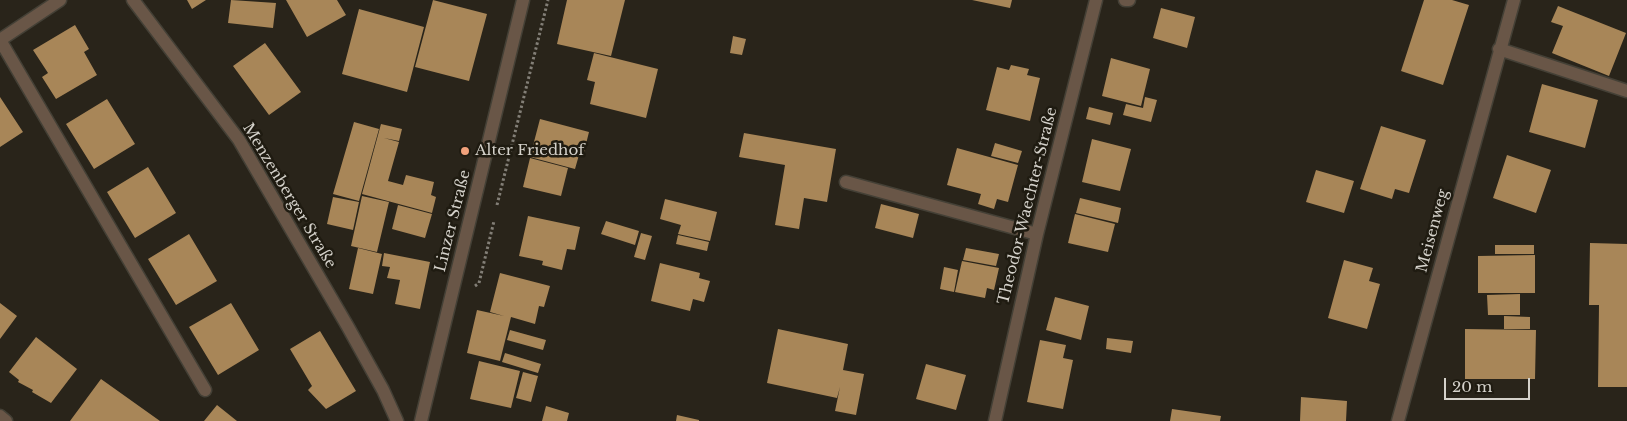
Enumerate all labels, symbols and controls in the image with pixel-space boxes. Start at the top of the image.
street label: Theodor-Waechter-Straße [995,105,1061,307]
street label: Menzenberger Straße [238,120,340,272]
place label: Alter Friedhof [475,142,584,160]
marker: Alter Friedhof [459,145,471,157]
street label: Linzer Straße [432,168,474,274]
street label: Meisenweg [1413,188,1453,274]
scale bar [1447,368,1533,400]
text: 20 m [1452,377,1492,396]

